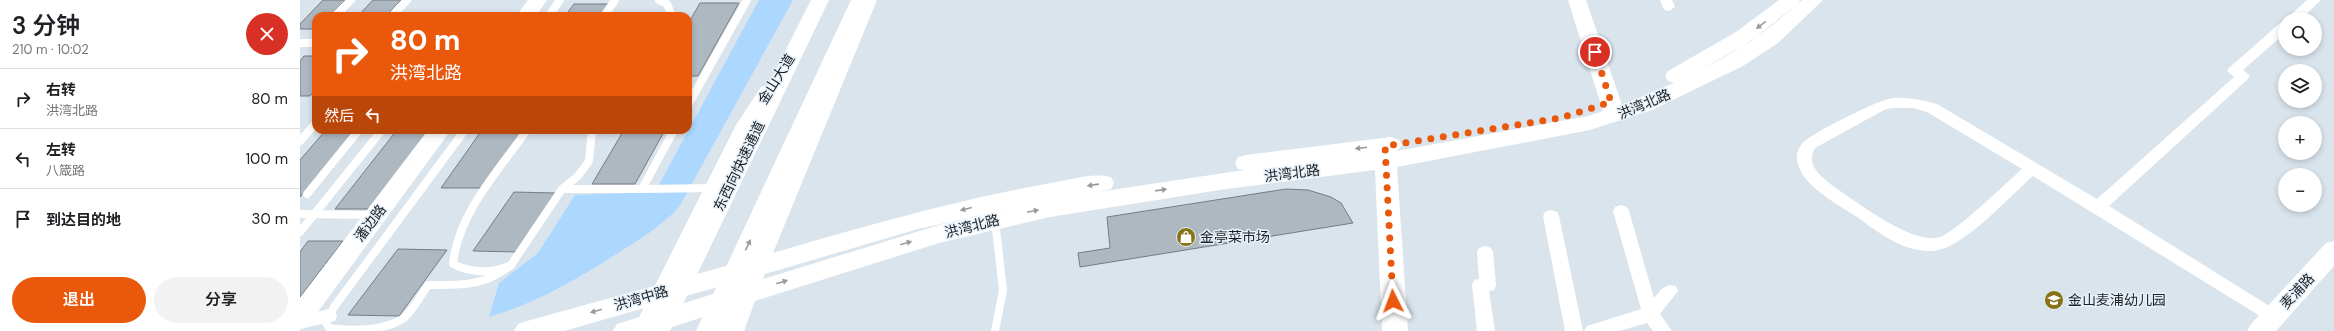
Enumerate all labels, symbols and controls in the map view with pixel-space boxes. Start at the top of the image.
text: 3 分钟 [12,10,80,41]
map controls [2278,12,2322,212]
button: search [2278,12,2322,56]
button: close [246,13,288,55]
one-way arrow [1755,21,1766,29]
text: 80 m [390,22,460,59]
icon: right [324,28,376,80]
pin [1578,35,1612,69]
text: 210 m · 10:02 [12,41,89,58]
icon: arrive [1584,41,1606,63]
street label: 金山大道 [754,50,798,108]
text: 洪湾北路 [390,61,462,85]
button: layers [2278,64,2322,108]
text: 右转 [46,80,76,100]
street label: 洪湾北路 [1615,85,1673,123]
icon: right [12,88,34,110]
text: 80 m [251,89,288,109]
text: 洪湾北路 [46,102,98,119]
icon: left [362,104,384,126]
text: 然后 [324,106,354,126]
button: + [2278,116,2322,160]
street label: 东西向快速通道 [709,118,769,214]
text: 左转 [46,140,76,160]
one-way arrow [1355,145,1367,152]
icon: left [12,148,34,170]
text: 100 m [245,149,288,169]
street label: 洪湾北路 [1263,161,1321,185]
text: 八箴路 [46,162,85,179]
button: − [2278,168,2322,212]
one-way arrow [1087,182,1100,188]
one-way arrow [1155,187,1167,193]
street label: 潘边路 [350,201,390,245]
one-way arrow [960,207,972,213]
icon: arrive [12,208,34,230]
one-way arrow [1026,208,1039,214]
text: 30 m [252,209,288,229]
text: 到达目的地 [46,210,121,230]
street label: 洪湾北路 [943,210,1001,242]
shop icon: 金亭菜市场 [1175,226,1197,248]
place label: 金亭菜市场 [1200,228,1270,246]
one-way arrow [746,238,752,250]
one-way arrow [901,240,913,246]
street label: 麦浦路 [2276,270,2318,312]
button: 退出 [12,277,146,323]
button: 分享 [154,277,288,323]
one-way arrow [777,279,789,285]
position arrow [1372,280,1414,322]
street label: 洪湾中路 [612,282,670,314]
school or university icon: 金山麦浦幼儿园 [2043,289,2065,311]
place label: 金山麦浦幼儿园 [2068,291,2166,309]
one-way arrow [590,308,602,314]

